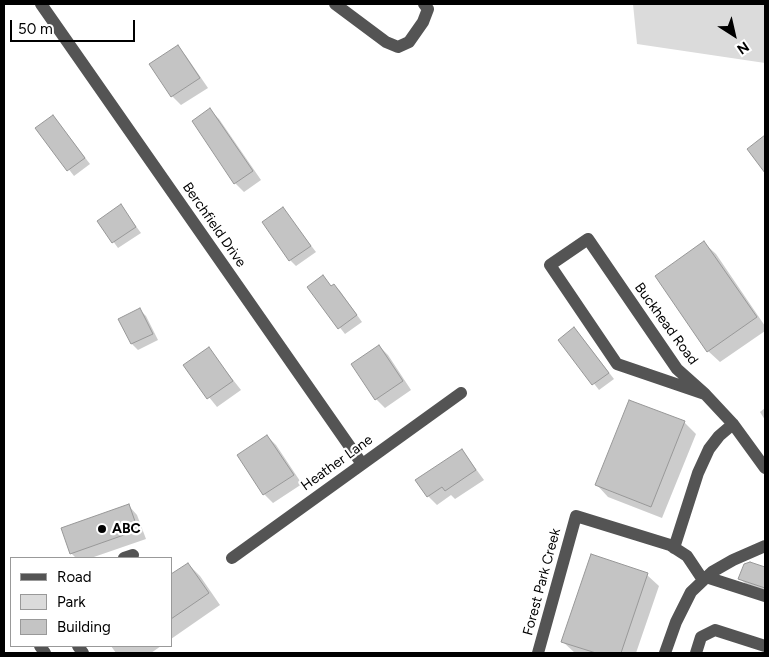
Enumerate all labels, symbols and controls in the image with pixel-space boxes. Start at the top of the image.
scale bar [12,10,138,42]
north arrow [709,10,759,60]
text: 50 m [18,20,53,38]
text: N [734,38,752,58]
street label: Berchfield Drive [179,179,249,271]
street label: Buckhead Road [631,280,701,368]
street label: Heather Lane [298,431,376,495]
place label: ABC [112,521,141,537]
marker: ABC [96,523,108,535]
street label: Forest Park Creek [520,527,564,637]
legend [10,557,172,647]
text: Road [57,568,92,586]
text: Park [57,593,86,611]
text: Building [57,618,111,636]

